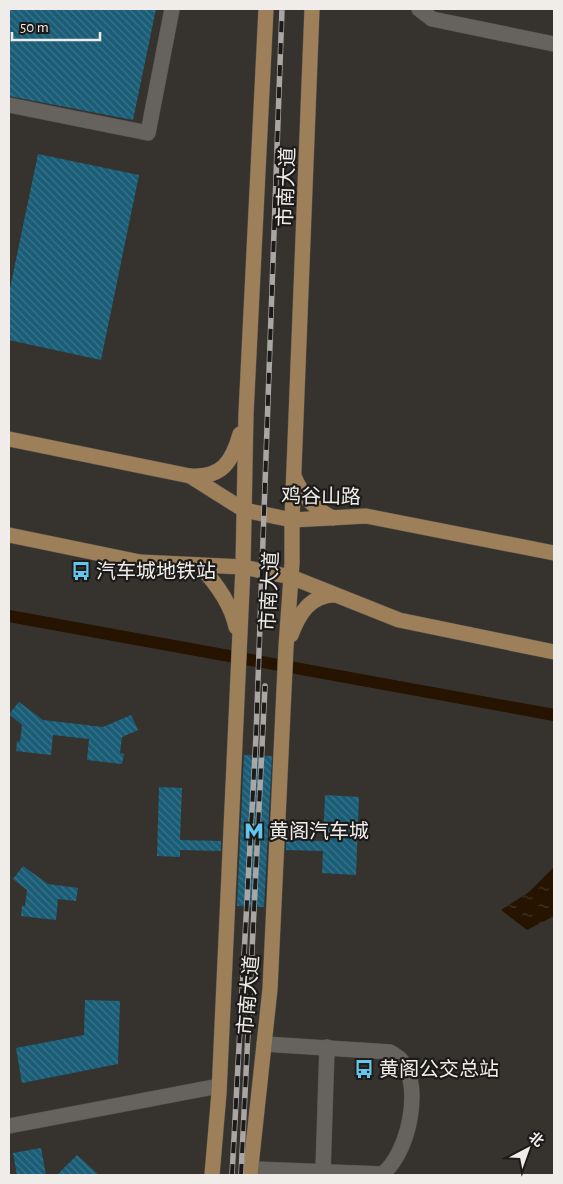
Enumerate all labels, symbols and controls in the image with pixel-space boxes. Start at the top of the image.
scale bar [12,10,100,42]
text: 50 m [20,20,49,35]
street label: 市南大道 [275,147,298,227]
street label: 鸡谷山路 [281,485,361,508]
street label: 市南大道 [257,551,282,632]
bus stop icon: 汽车城地铁站 [70,560,92,582]
place label: 汽车城地铁站 [96,560,216,582]
metro station icon: 黄阁汽车城 [243,820,265,842]
place label: 黄阁汽车城 [269,820,369,842]
street label: 市南大道 [235,954,262,1036]
bus stop icon: 黄阁公交总站 [353,1058,375,1080]
place label: 黄阁公交总站 [379,1059,499,1080]
north arrow [503,1124,553,1174]
text: 北 [526,1129,546,1150]

